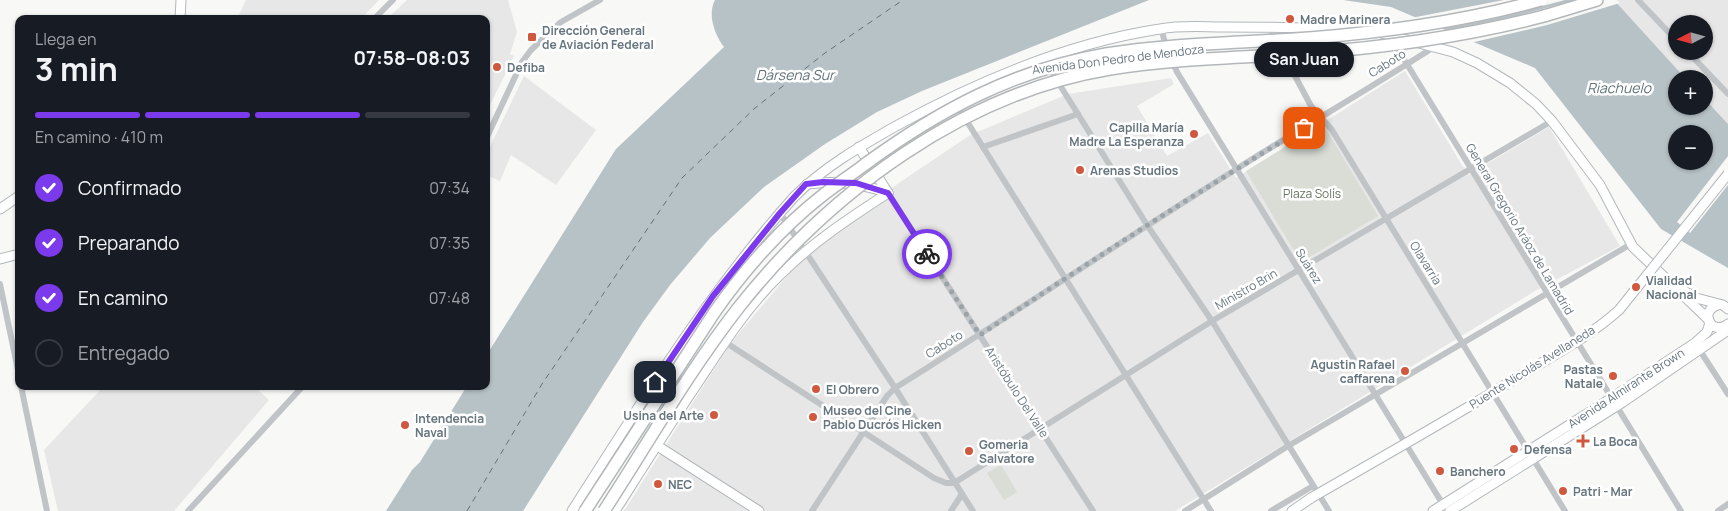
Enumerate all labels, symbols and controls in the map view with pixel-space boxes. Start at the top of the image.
place label: Madre Marinera [1300,11,1390,28]
marker: Madre Marinera [1284,13,1296,25]
north arrow [1668,15,1712,60]
map controls [1668,15,1713,170]
place label: Dirección General de Aviación Federal [542,22,654,53]
text: Llega en [35,28,96,50]
marker: Dirección General de Aviación Federal [526,31,538,43]
street label: Avenida Don Pedro de Mendoza [1031,40,1205,78]
callout: San Juan [1254,43,1354,78]
text: 07:58–08:03 [354,45,470,71]
street label: Caboto [1365,45,1409,81]
text: 3 min [35,47,118,91]
text: San Juan [1269,48,1339,70]
place label: Defiba [507,59,545,76]
marker: Defiba [491,61,503,73]
water label: Dársena Sur [756,65,836,84]
button: + [1668,70,1713,115]
water label: Riachuelo [1587,78,1652,97]
pin [1283,107,1325,149]
icon: bag [1290,114,1318,142]
place label: Capilla María Madre La Esperanza [1069,119,1184,150]
button: − [1668,125,1713,170]
text: En camino · 410 m [35,126,163,148]
marker: Capilla María Madre La Esperanza [1188,128,1200,140]
street label: General Gregorio Aráoz de Lamadrid [1462,140,1578,318]
place label: Arenas Studios [1090,162,1179,179]
marker: Arenas Studios [1074,164,1086,176]
icon: check [35,174,63,202]
text: Confirmado [78,175,182,201]
text: 07:34 [429,177,470,199]
park label: Plaza Solís [1283,185,1341,202]
icon: check [35,229,63,257]
courier [902,229,952,279]
text: Preparando [78,230,180,256]
text: 07:35 [429,232,470,254]
street label: Olavarría [1406,238,1446,288]
icon: bike [913,240,941,268]
street label: Suárez [1292,245,1326,287]
street label: Ministro Brin [1212,264,1280,314]
place label: Vialidad Nacional [1646,272,1697,303]
marker: Vialidad Nacional [1630,281,1642,293]
icon: check [35,284,63,312]
text: En camino [78,285,168,311]
text: 07:48 [429,287,470,309]
street label: Puente Nicolás Avellaneda [1466,321,1598,413]
street label: Caboto [922,326,966,362]
text: Entregado [78,340,170,366]
street label: Aristóbulo Del Valle [981,343,1053,441]
street label: Avenida Almirante Brown [1564,344,1688,432]
place label: Agustin Rafael caffarena [1310,356,1395,387]
pin [634,361,676,403]
place label: Pastas Natale [1563,361,1603,392]
marker: Agustin Rafael caffarena [1399,365,1411,377]
icon: home [641,368,669,396]
marker: Pastas Natale [1607,370,1619,382]
place label: El Obrero [826,381,879,398]
marker: El Obrero [810,383,822,395]
place label: Museo del Cine Pablo Ducrós Hicken [823,402,941,433]
place label: Usina del Arte [623,407,704,424]
marker: Usina del Arte [708,409,720,421]
place label: Intendencia Naval [415,410,484,441]
marker: Museo del Cine Pablo Ducrós Hicken [807,411,819,423]
marker: Intendencia Naval [399,419,411,431]
place label: La Boca [1593,433,1638,450]
marker: La Boca [1577,435,1589,447]
place label: Gomeria Salvatore [979,436,1035,467]
place label: Defensa [1524,441,1572,458]
marker: Defensa [1508,443,1520,455]
marker: Gomeria Salvatore [963,445,975,457]
place label: Banchero [1450,463,1506,480]
marker: Banchero [1434,465,1446,477]
place label: NEC [668,476,692,493]
marker: NEC [652,478,664,490]
place label: Patri - Mar [1573,483,1633,500]
marker: Patri - Mar [1557,485,1569,497]

